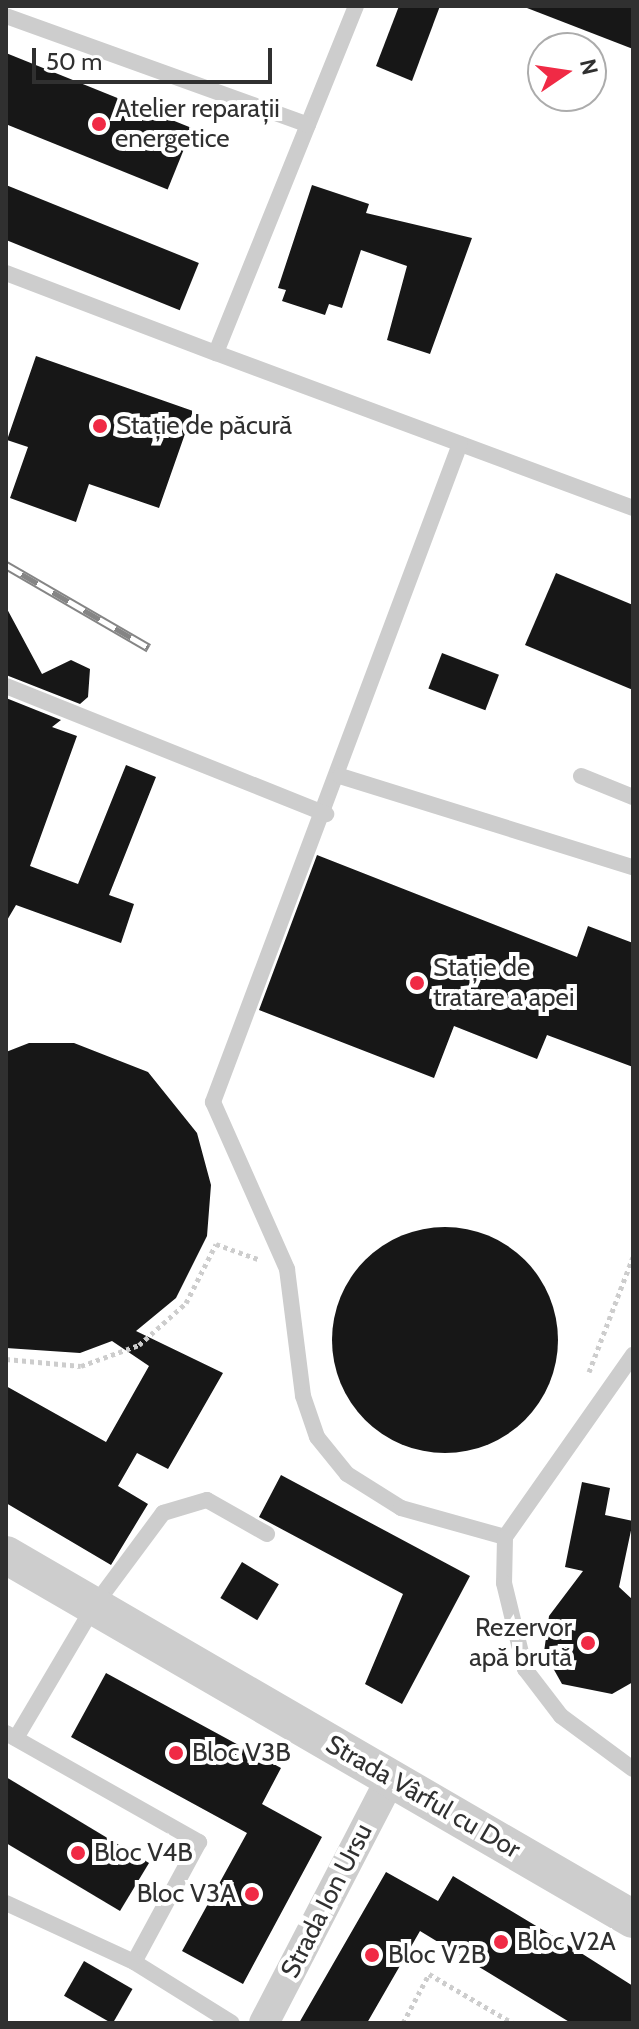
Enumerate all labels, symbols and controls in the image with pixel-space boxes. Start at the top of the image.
scale bar [36,32,276,82]
north arrow [527,32,607,112]
text: 50 m [46,47,102,76]
text: N [574,56,604,78]
place label: Atelier reparații energetice [115,93,280,154]
marker: Atelier reparații energetice [90,115,108,133]
place label: Stație de păcură [116,410,292,442]
marker: Stație de păcură [91,417,109,435]
place label: Stație de tratare a apei [433,952,574,1014]
marker: Stație de tratare a apei [408,974,426,992]
place label: Rezervor apă brută [469,1612,572,1674]
marker: Rezervor apă brută [579,1634,597,1652]
street label: Strada Vârful cu Dor [320,1729,526,1865]
place label: Bloc V3B [192,1737,291,1769]
marker: Bloc V3B [167,1744,185,1762]
street label: Strada Ion Ursu [275,1819,379,1983]
place label: Bloc V4B [94,1837,193,1869]
marker: Bloc V4B [69,1844,87,1862]
place label: Bloc V3A [137,1878,236,1910]
marker: Bloc V3A [243,1885,261,1903]
place label: Bloc V2A [517,1926,616,1958]
marker: Bloc V2A [492,1933,510,1951]
place label: Bloc V2B [388,1939,486,1971]
marker: Bloc V2B [363,1946,381,1964]

